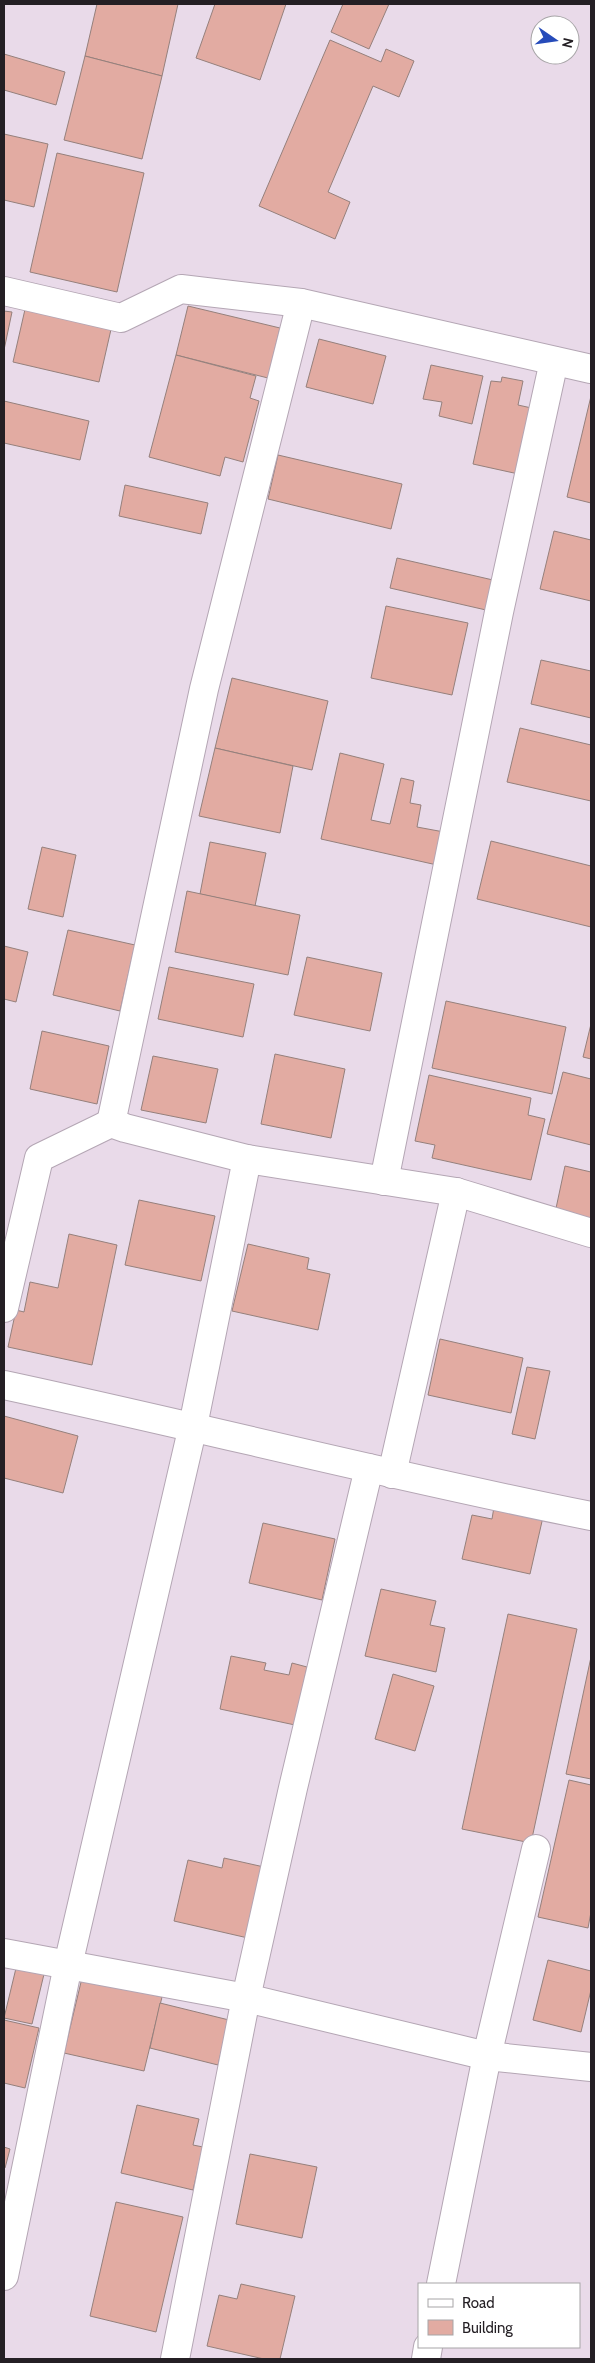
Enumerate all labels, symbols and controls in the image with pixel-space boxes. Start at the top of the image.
north arrow [530,15,580,65]
text: N [558,36,578,50]
legend [418,2283,580,2348]
text: Road [462,2294,495,2312]
text: Building [462,2319,513,2337]

